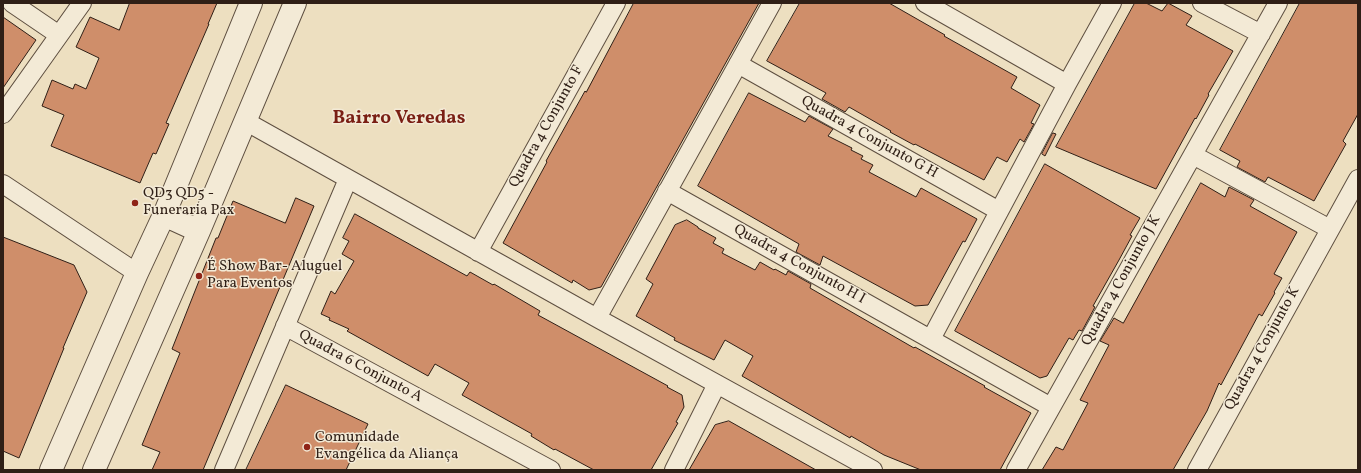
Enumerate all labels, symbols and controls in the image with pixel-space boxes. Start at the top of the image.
street label: Quadra 4 Conjunto F [506,63,588,191]
street label: Quadra 4 Conjunto G H [797,93,941,183]
district label: Bairro Veredas [332,109,466,131]
place label: QD3 QD5 - Funeraria Pax [143,185,234,220]
marker: QD3 QD5 - Funeraria Pax [130,198,140,208]
street label: Quadra 4 Conjunto J K [1079,213,1165,349]
street label: Quadra 4 Conjunto H I [730,221,868,309]
place label: É Show Bar- Aluguel Para Eventos [207,258,342,293]
marker: É Show Bar- Aluguel Para Eventos [194,271,204,281]
street label: Quadra 4 Conjunto K [1222,284,1304,414]
street label: Quadra 6 Conjunto A [295,327,425,407]
place label: Comunidade Evangélica da Aliança [315,429,458,464]
marker: Comunidade Evangélica da Aliança [302,442,312,452]

